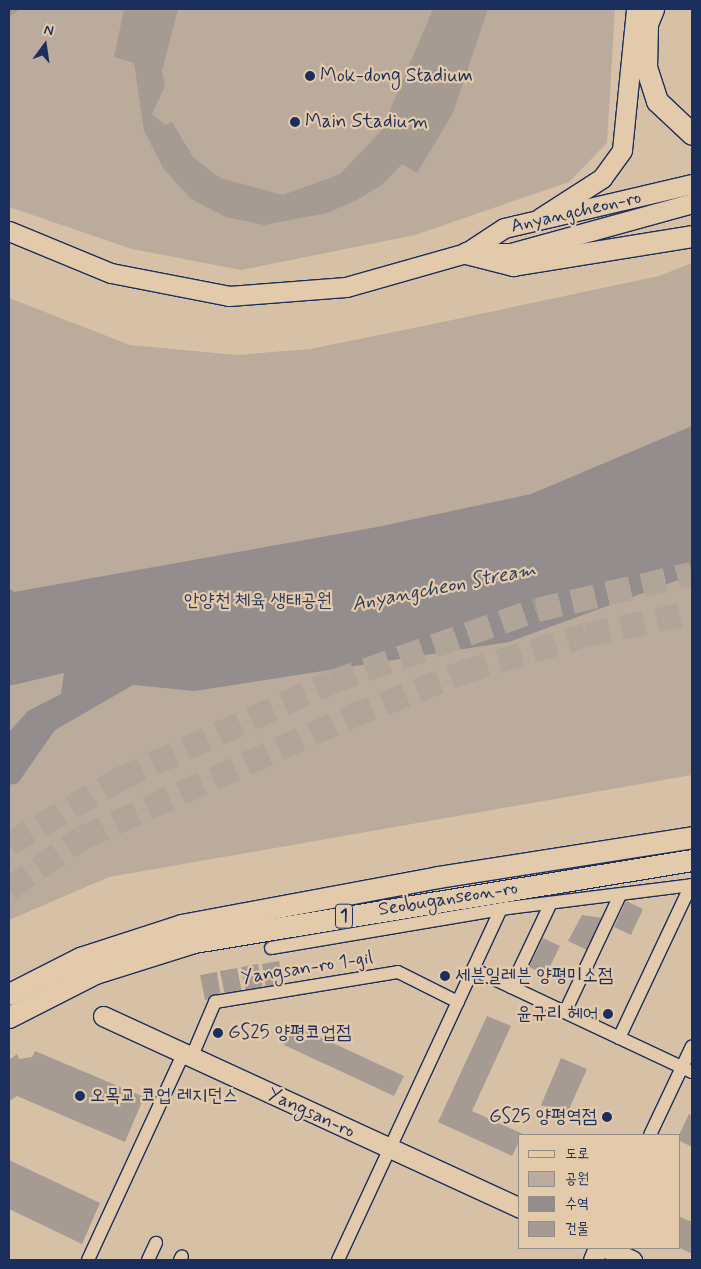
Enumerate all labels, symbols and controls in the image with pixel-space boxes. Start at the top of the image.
north arrow [20,20,70,70]
text: N [42,21,55,40]
place label: Mok-dong Stadium [320,65,473,87]
marker: Mok-dong Stadium [304,70,316,82]
place label: Main Stadium [305,111,419,133]
marker: Main Stadium [289,116,301,128]
street label: Anyangcheon-ro [509,186,643,238]
water label: Anyangcheon Stream [352,558,536,616]
park label: 안양천 체육 생태공원 [184,590,332,612]
street label: Seobuganseon-ro [377,877,519,921]
road number: 1 [334,900,354,931]
street label: Yangsan-ro 1-gil [239,946,375,990]
place label: 세븐일레븐 양평미소점 [455,965,613,987]
marker: 세븐일레븐 양평미소점 [439,970,451,982]
place label: 윤규리 헤어 [516,1003,598,1025]
marker: 윤규리 헤어 [602,1008,614,1020]
place label: GS25 양평코업점 [228,1022,351,1044]
marker: GS25 양평코업점 [212,1027,224,1039]
street label: Yangsan-ro [264,1083,358,1143]
place label: 오목교 코업 레지던스 [90,1085,238,1107]
marker: 오목교 코업 레지던스 [74,1090,86,1102]
place label: GS25 양평역점 [489,1106,597,1128]
marker: GS25 양평역점 [601,1111,613,1123]
legend [518,1134,681,1249]
text: 도로 [565,1144,589,1164]
text: 공원 [565,1169,589,1189]
text: 수역 [565,1194,589,1214]
text: 건물 [565,1219,589,1239]

